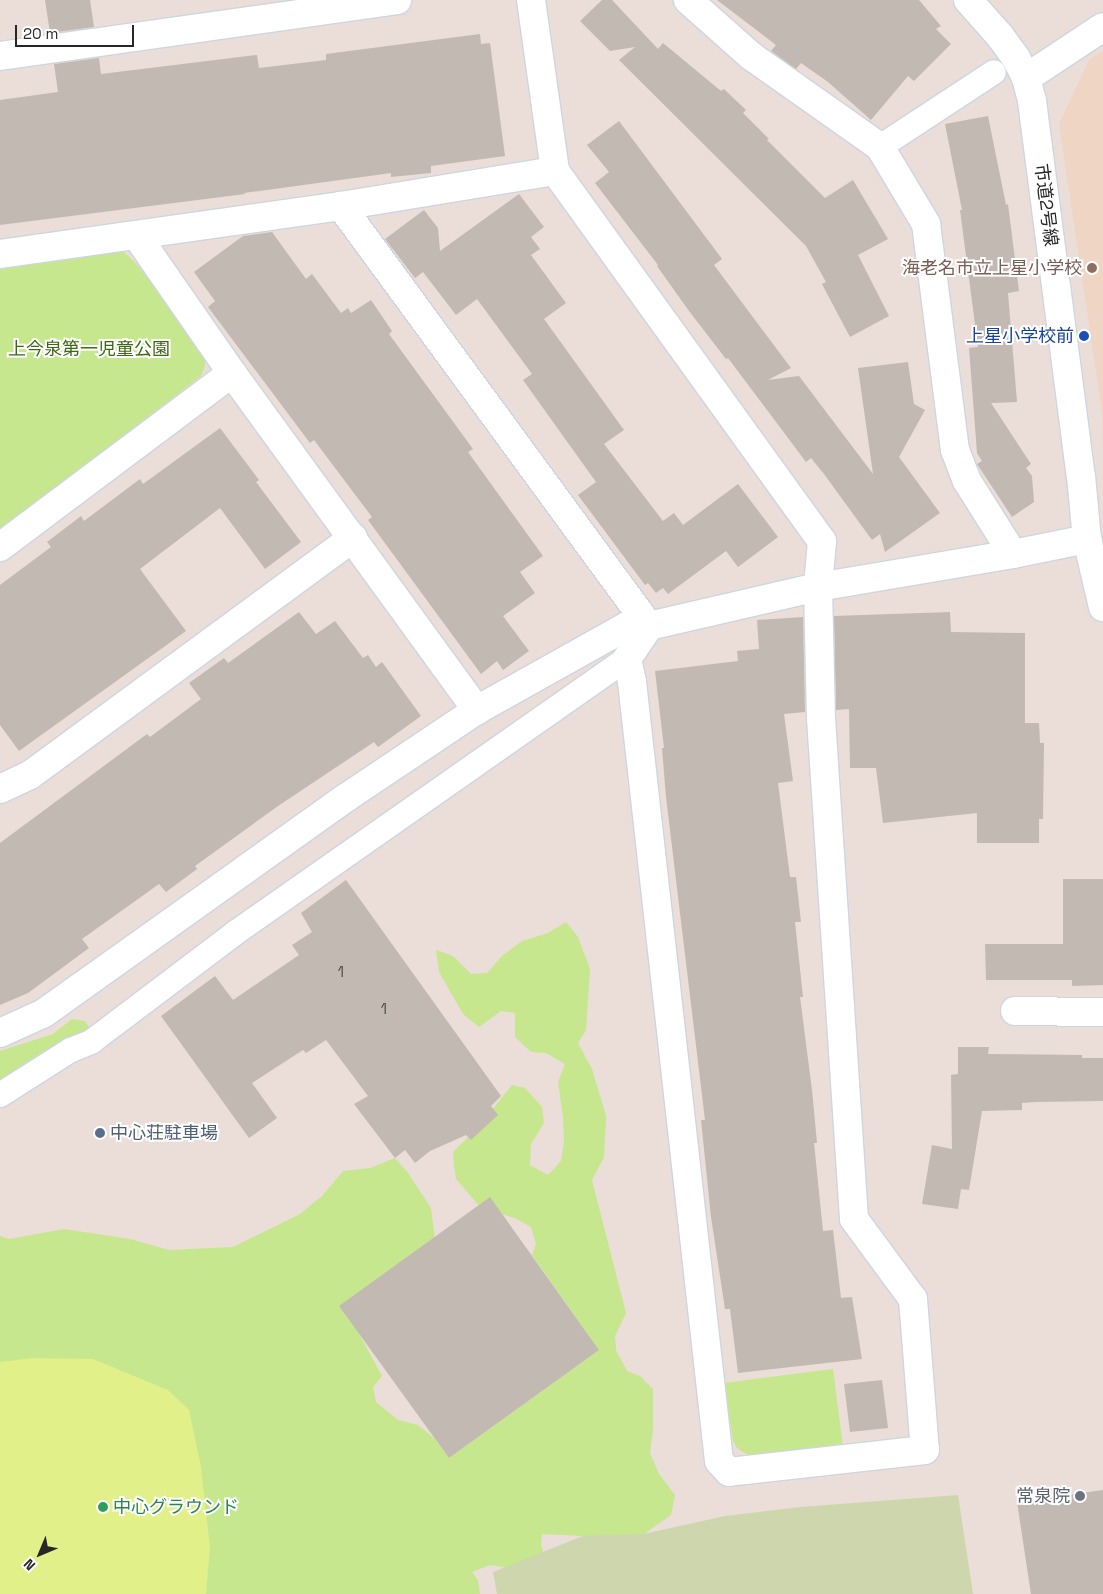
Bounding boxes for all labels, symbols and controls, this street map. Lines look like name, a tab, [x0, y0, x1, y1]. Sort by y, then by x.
scale bar	[18, 15, 136, 47]
text: 20 m	[23, 24, 58, 43]
street label: 市道2号線	[1030, 163, 1062, 247]
place label: 海老名市立上星小学校	[902, 257, 1082, 279]
marker: 海老名市立上星小学校	[1086, 262, 1098, 274]
place label: 上星小学校前	[966, 325, 1074, 347]
marker: 上星小学校前	[1078, 330, 1090, 342]
park label: 上今泉第一児童公園	[8, 338, 170, 360]
house number: 1	[338, 963, 344, 981]
house number: 1	[381, 1000, 387, 1018]
place label: 中心荘駐車場	[110, 1122, 218, 1144]
marker: 中心荘駐車場	[94, 1127, 106, 1139]
place label: 常泉院	[1016, 1485, 1070, 1507]
marker: 常泉院	[1074, 1490, 1086, 1502]
place label: 中心グラウンド	[113, 1496, 239, 1518]
marker: 中心グラウンド	[97, 1501, 109, 1513]
north arrow	[15, 1529, 65, 1579]
text: N	[20, 1555, 39, 1574]

